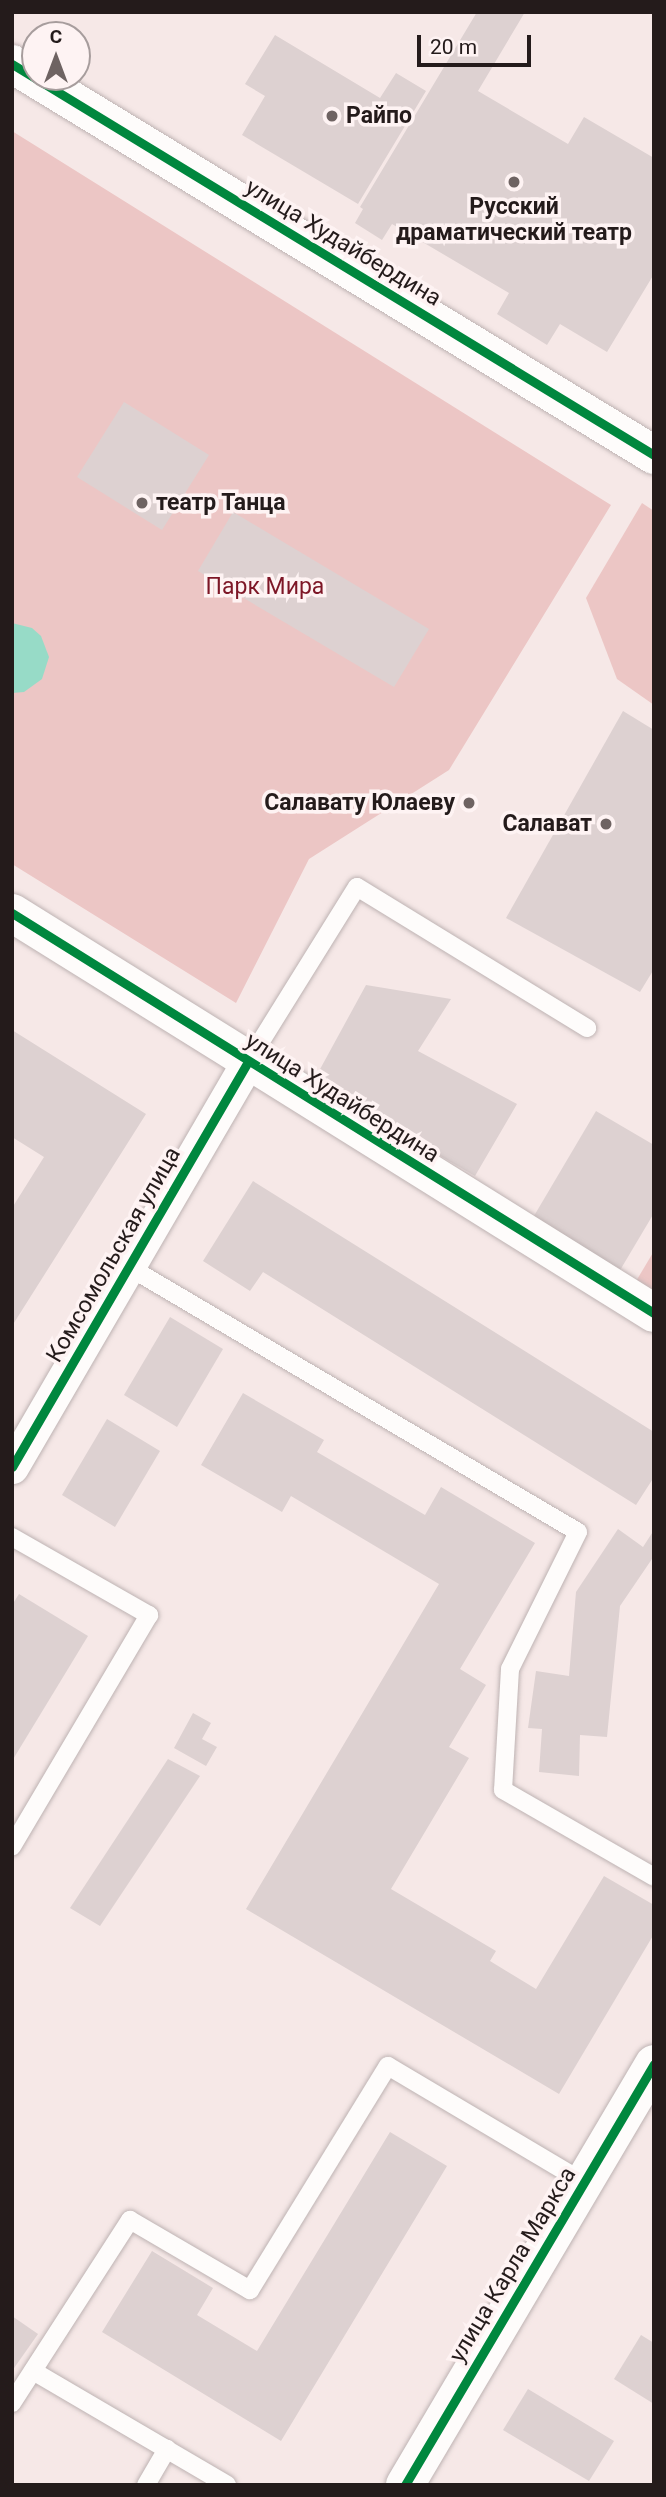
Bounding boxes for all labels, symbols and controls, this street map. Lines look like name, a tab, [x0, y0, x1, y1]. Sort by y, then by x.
north arrow	[21, 21, 91, 91]
scale bar	[421, 21, 535, 65]
text: С	[50, 25, 62, 48]
text: 20 m	[430, 35, 477, 59]
place label: Райпо	[346, 102, 412, 130]
marker: Райпо	[324, 108, 340, 124]
street label: улица Худайбердина	[240, 174, 446, 312]
marker: Русский драматический театр	[506, 174, 522, 190]
place label: Русский драматический театр	[396, 193, 632, 247]
place label: театр Танца	[156, 489, 286, 517]
marker: театр Танца	[134, 495, 150, 511]
park label: Парк Мира	[206, 573, 324, 601]
place label: Салавату Юлаеву	[264, 789, 455, 817]
marker: Салавату Юлаеву	[461, 795, 477, 811]
place label: Салават	[502, 810, 592, 838]
marker: Салават	[598, 816, 614, 832]
street label: улица Худайбердина	[240, 1027, 444, 1169]
street label: Комсомольская улица	[41, 1142, 187, 1368]
street label: улица Карла Маркса	[444, 2162, 582, 2368]

